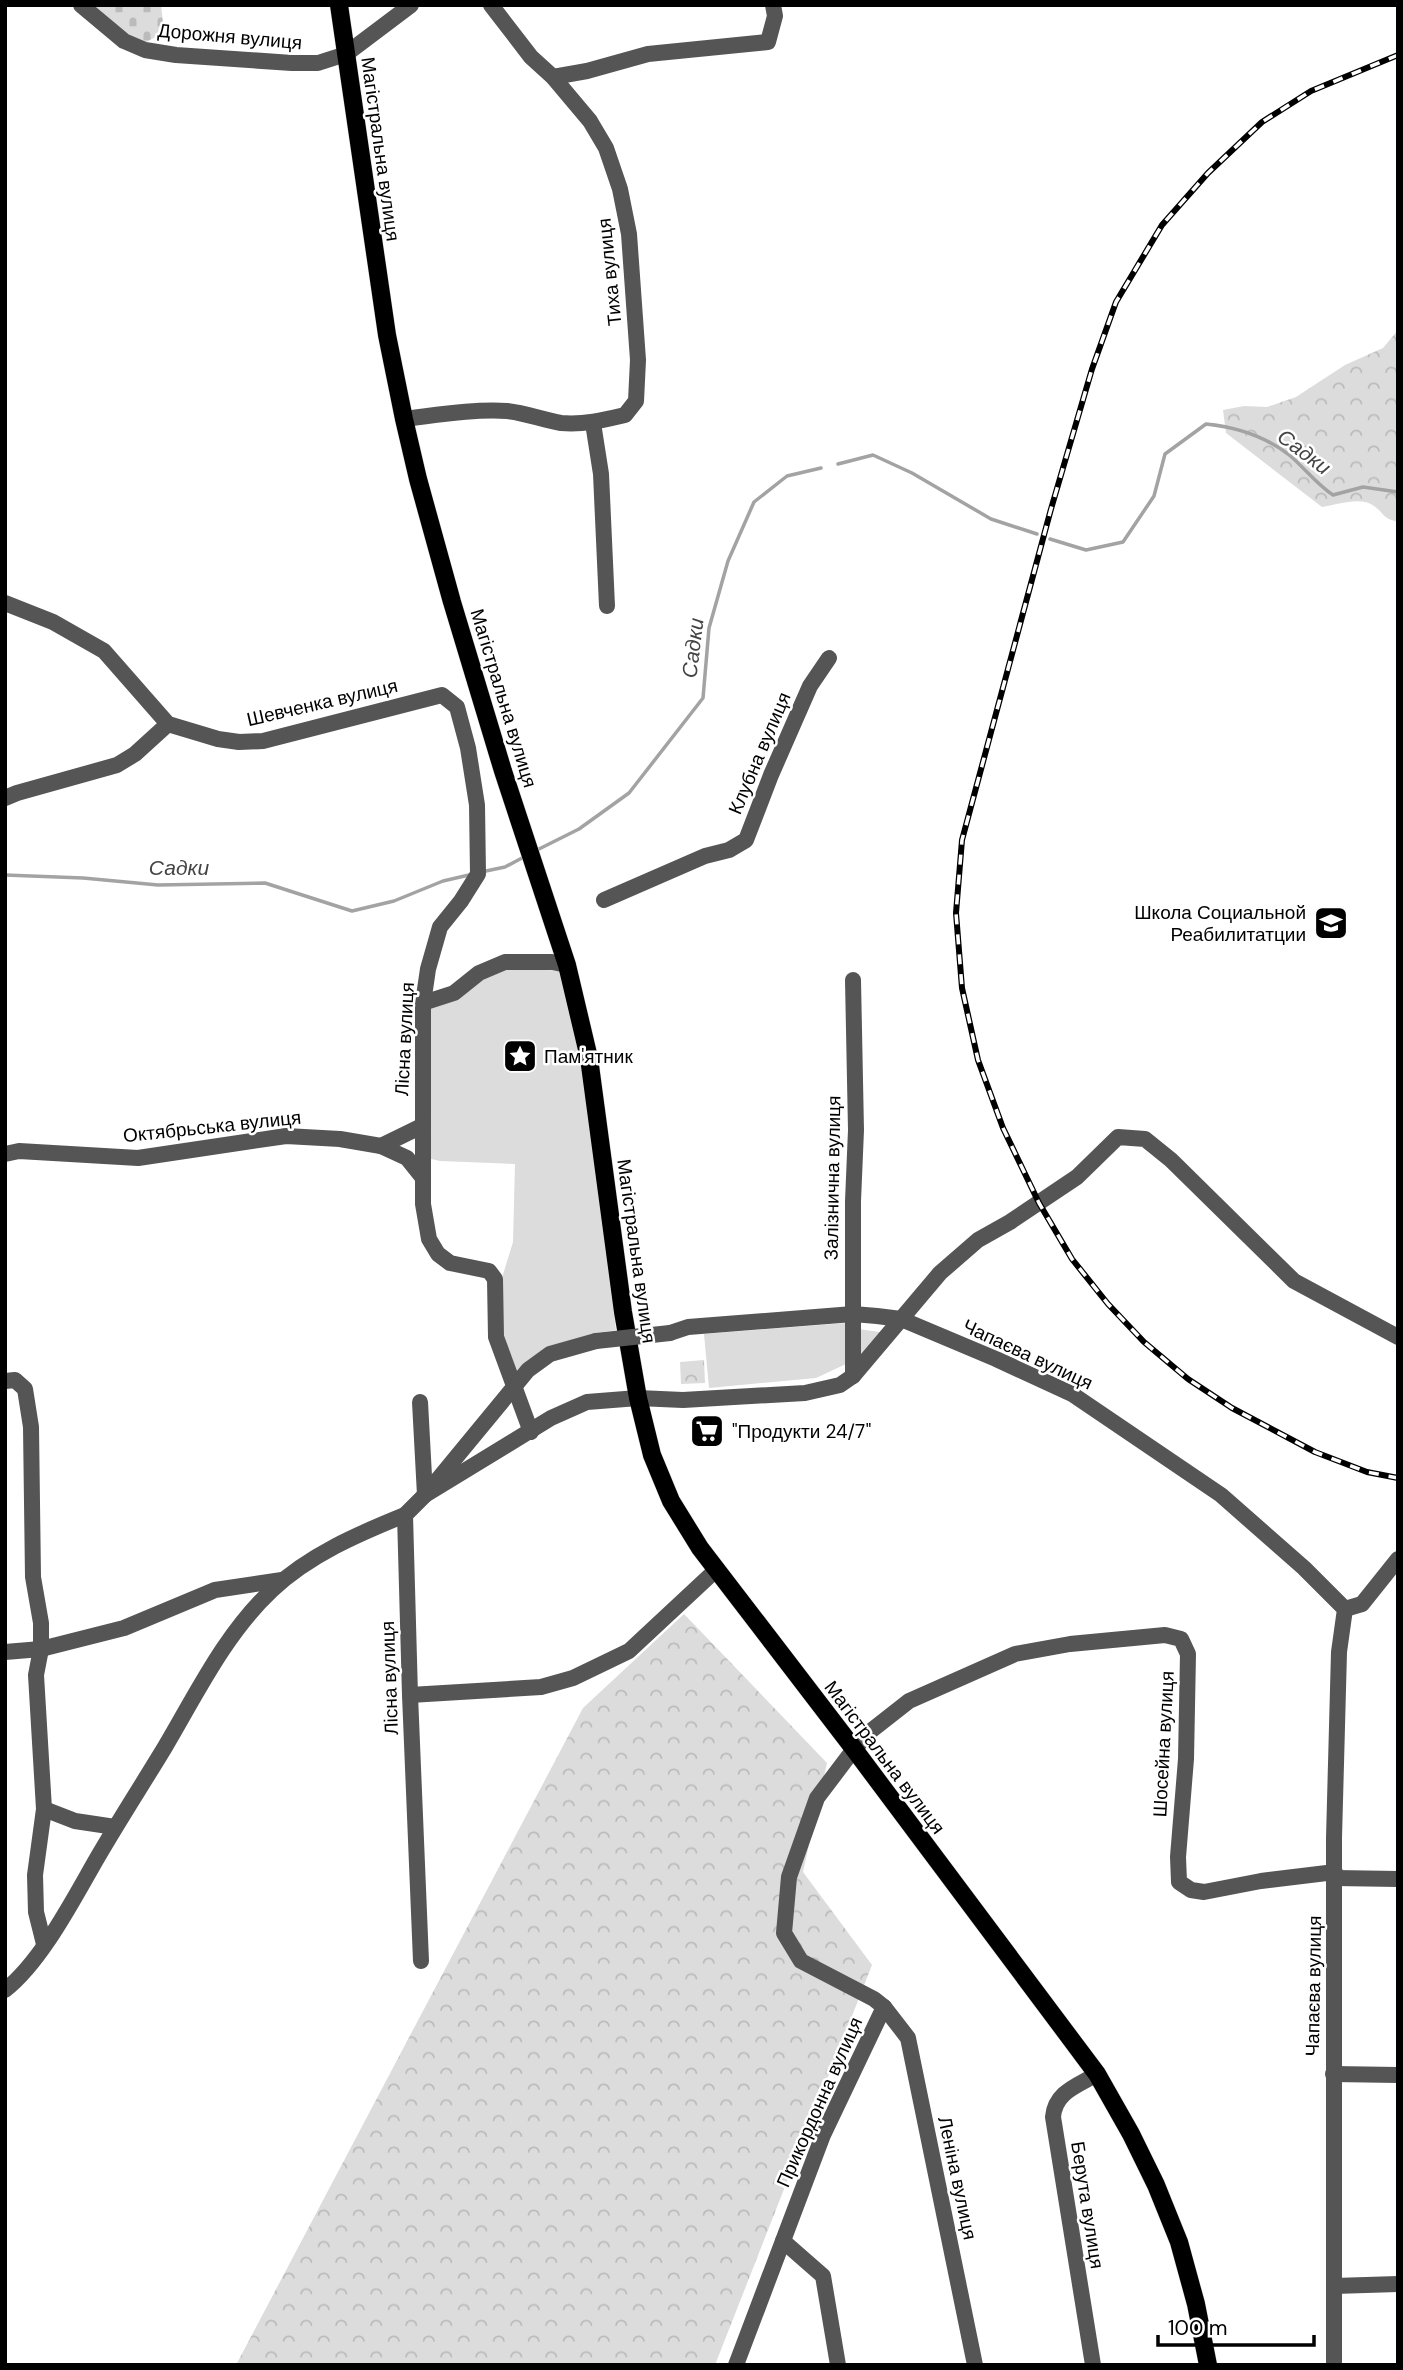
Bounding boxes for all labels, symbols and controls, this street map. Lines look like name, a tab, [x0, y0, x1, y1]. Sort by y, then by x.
street label: Дорожня вулиця	[157, 18, 303, 55]
street label: Магістральна вулиця	[355, 55, 406, 243]
street label: Тиха вулиця	[591, 217, 628, 327]
water label: Садки	[1271, 423, 1337, 482]
street label: Магістральна вулиця	[464, 606, 543, 791]
water label: Садки	[675, 616, 711, 680]
street label: Шевченка вулиця	[244, 673, 400, 732]
street label: Клубна вулиця	[722, 688, 796, 818]
water label: Садки	[149, 854, 209, 882]
place label: Школа Социальной Реабилитатции	[1134, 900, 1306, 947]
school or university icon: Школа Социальной Реабилитатции	[1312, 904, 1350, 942]
street label: Лісна вулиця	[389, 981, 420, 1097]
place icon: Пам'ятник	[501, 1037, 539, 1075]
place label: Пам'ятник	[544, 1044, 633, 1069]
street label: Залізнична вулиця	[819, 1095, 846, 1261]
street label: Октябрьська вулиця	[122, 1105, 302, 1148]
street label: Магістральна вулиця	[611, 1157, 662, 1345]
street label: Чапаєва вулиця	[959, 1313, 1097, 1396]
supermarket icon: "Продукти 24/7"	[688, 1412, 726, 1450]
place label: "Продукти 24/7"	[732, 1419, 871, 1444]
street label: Лісна вулиця	[375, 1621, 404, 1735]
street label: Шосейна вулиця	[1147, 1670, 1180, 1818]
street label: Магістральна вулиця	[819, 1676, 951, 1839]
street label: Чапаєва вулиця	[1300, 1915, 1327, 2057]
street label: Прикордонна вулиця	[771, 2013, 868, 2191]
street label: Леніна вулиця	[932, 2114, 983, 2242]
street label: Берута вулиця	[1065, 2140, 1110, 2271]
scale bar	[1158, 2304, 1314, 2348]
text: 100 m	[1168, 2314, 1228, 2342]

